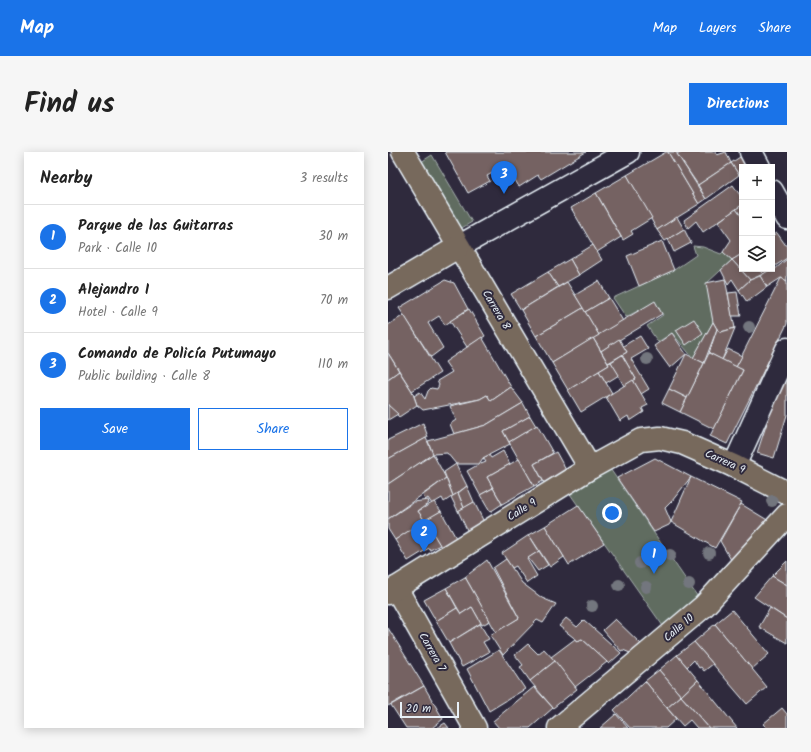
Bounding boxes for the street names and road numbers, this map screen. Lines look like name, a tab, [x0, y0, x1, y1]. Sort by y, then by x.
street label: Carrera 8	[477, 287, 515, 334]
street label: Carrera 9	[702, 445, 749, 479]
street label: Calle 9	[504, 494, 541, 526]
street label: Calle 10	[660, 609, 699, 646]
street label: Carrera 7	[414, 629, 451, 676]

